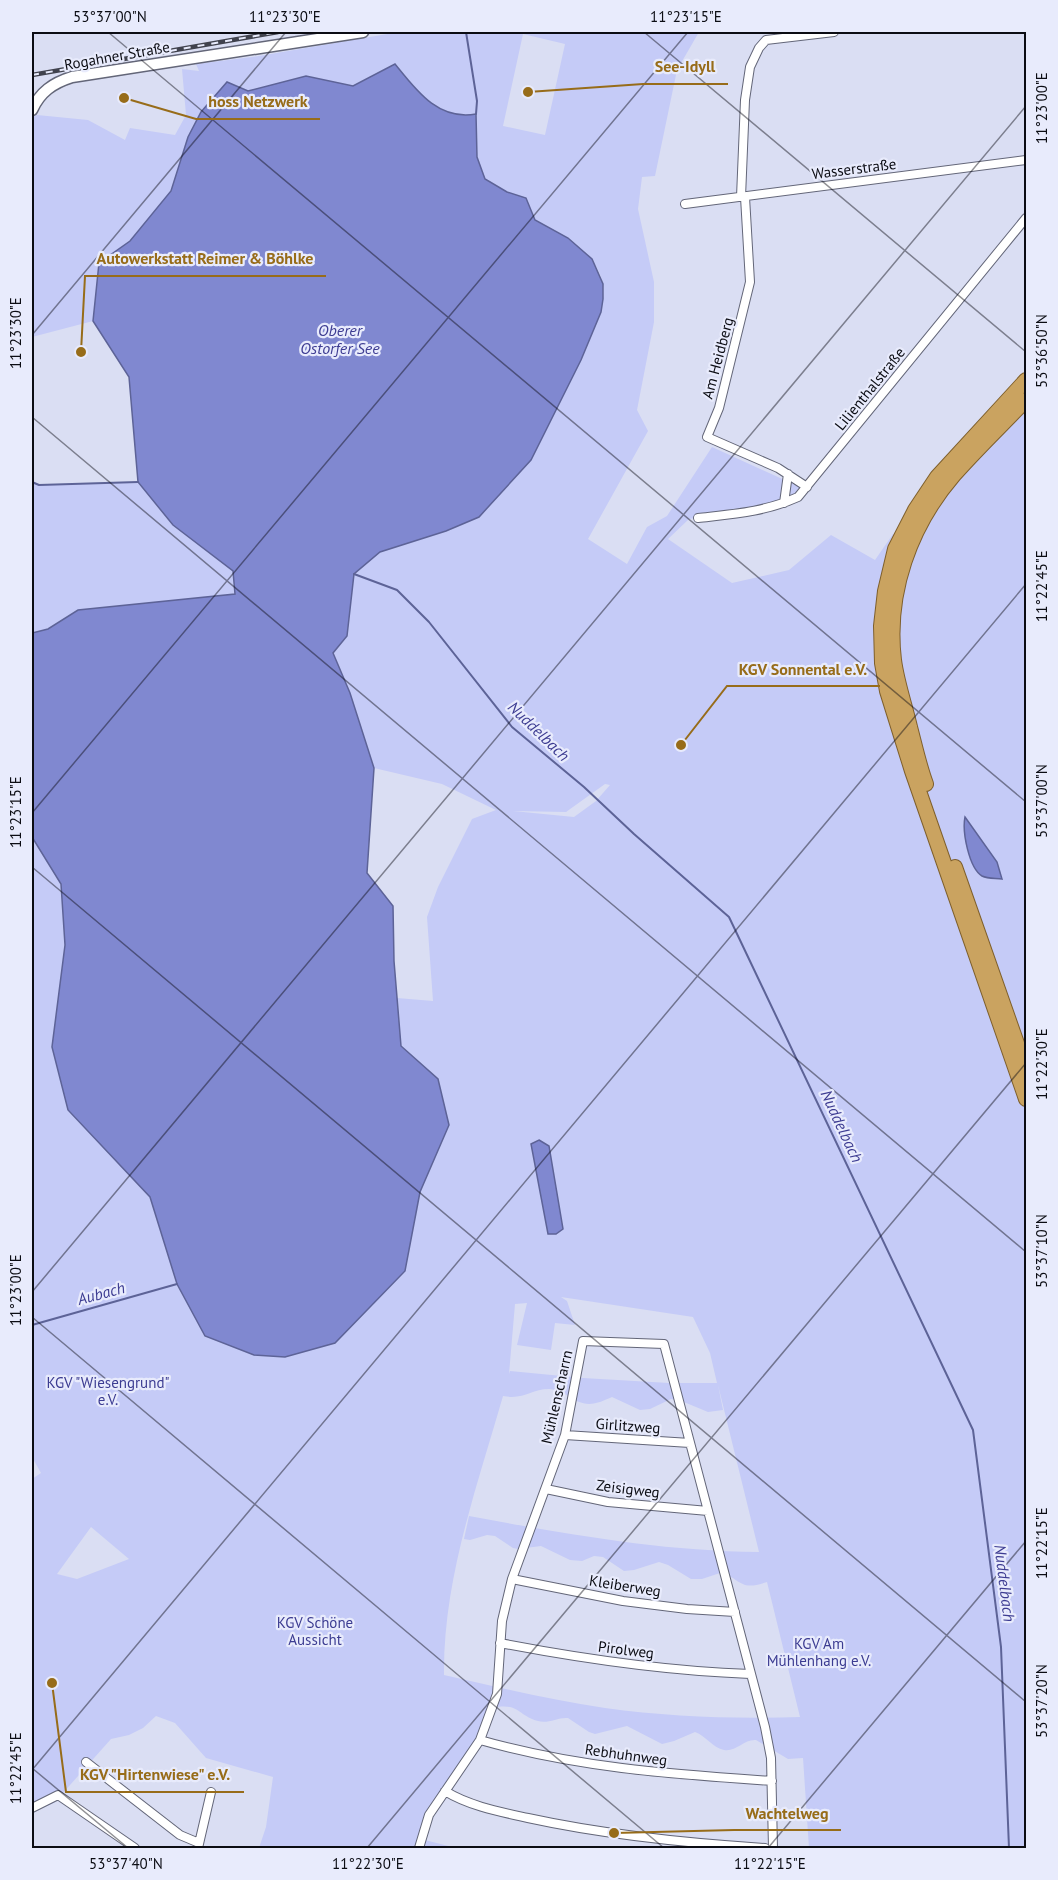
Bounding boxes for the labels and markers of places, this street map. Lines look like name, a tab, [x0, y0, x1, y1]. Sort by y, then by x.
callout: See-Idyll	[643, 50, 728, 84]
callout: hoss Netzwerk	[196, 85, 320, 119]
callout: Autowerkstatt Reimer & Böhlke	[85, 242, 326, 276]
callout: KGV Sonnental e.V.	[727, 652, 880, 686]
callout: KGV "Hirtenwiese" e.V.	[66, 1758, 244, 1792]
callout: Wachtelweg	[734, 1796, 841, 1830]

